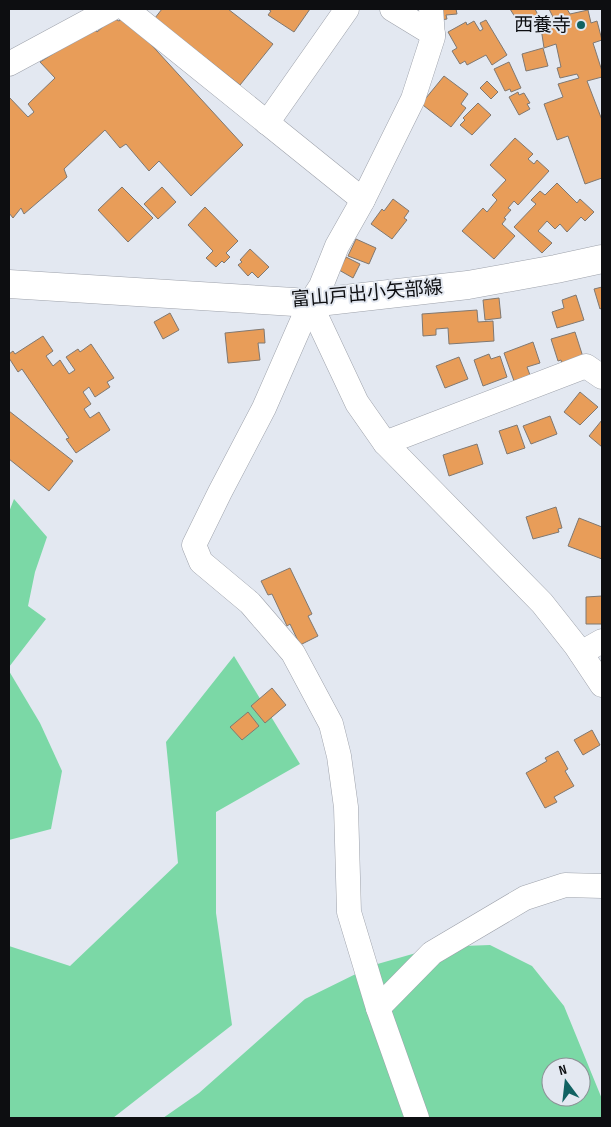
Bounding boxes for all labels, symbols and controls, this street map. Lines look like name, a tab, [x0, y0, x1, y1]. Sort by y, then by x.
place label: 西養寺	[514, 14, 571, 37]
marker: 西養寺	[575, 19, 587, 31]
street label: 富山戸出小矢部線	[290, 276, 444, 312]
north arrow	[541, 1057, 591, 1107]
text: N	[557, 1061, 569, 1079]

